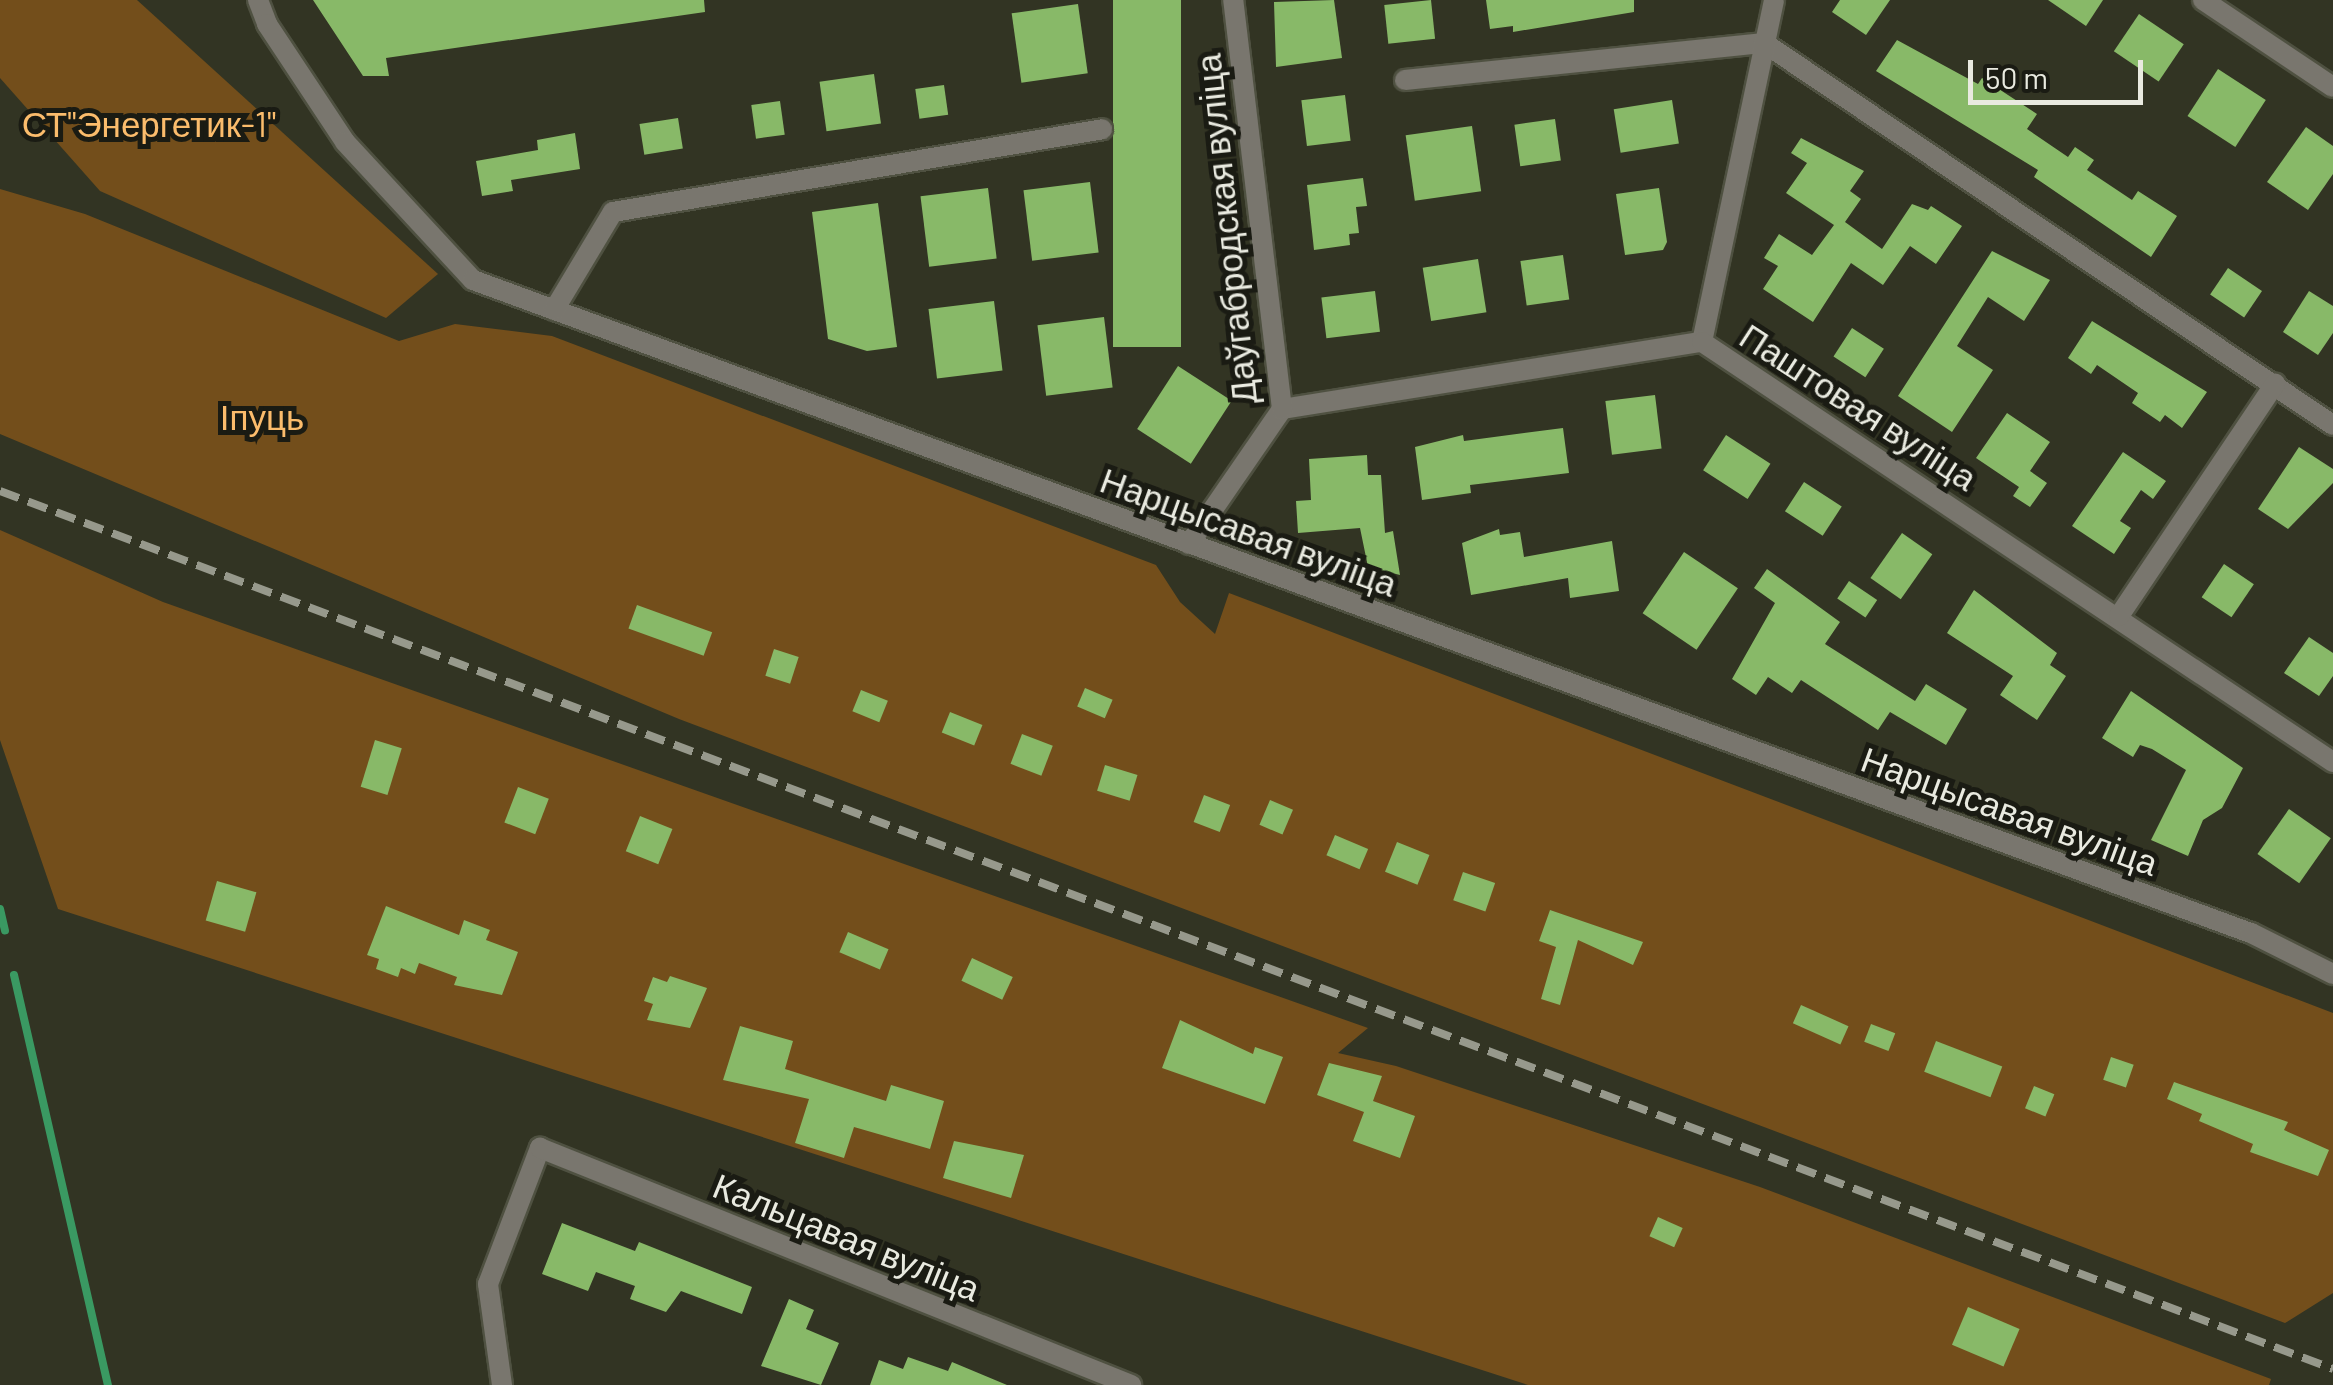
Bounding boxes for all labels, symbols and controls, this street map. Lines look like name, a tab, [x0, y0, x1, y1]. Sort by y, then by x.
scale bar	[1973, 40, 2148, 102]
street label: Даўгабродская вуліца	[1186, 52, 1264, 406]
text: 50 m	[1985, 59, 2048, 95]
park label: СТ"Энергетик-1"	[22, 102, 276, 144]
street label: Паштовая вуліца	[1733, 314, 1985, 498]
park label: Іпуць	[220, 395, 304, 437]
street label: Нарцысавая вуліца	[1095, 458, 1403, 604]
street label: Нарцысавая вуліца	[1856, 737, 2164, 883]
street label: Кальцавая вуліца	[708, 1163, 986, 1309]

